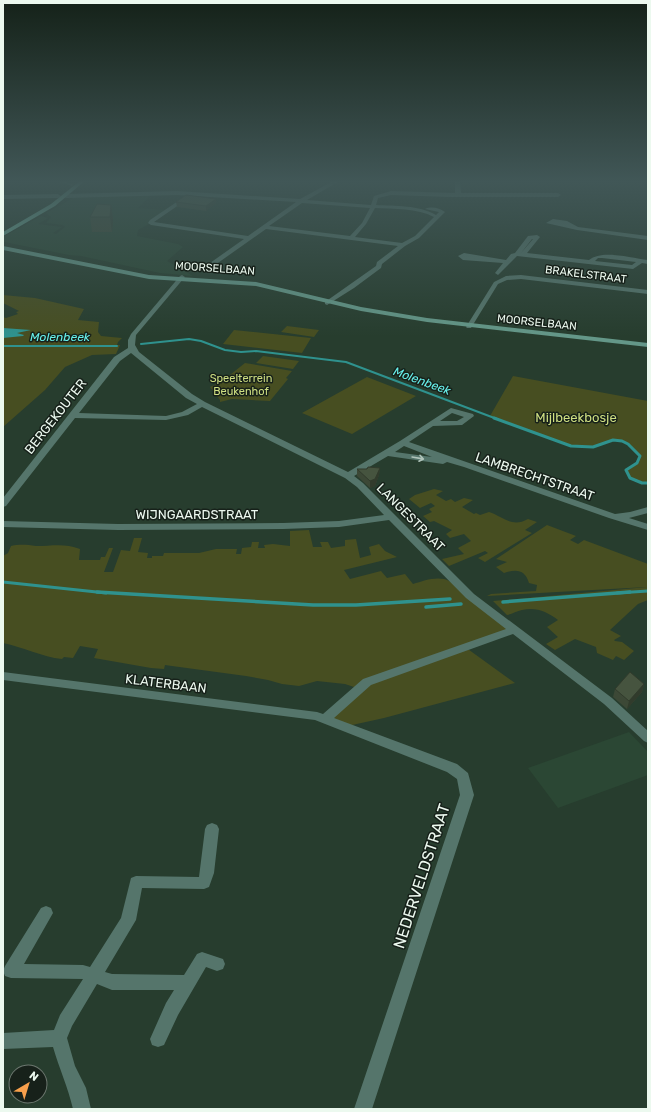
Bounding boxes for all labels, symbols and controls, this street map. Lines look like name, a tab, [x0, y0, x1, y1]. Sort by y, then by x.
street label: MOORSELBAAN	[175, 259, 255, 278]
street label: BRAKELSTRAAT	[544, 263, 628, 286]
street label: MOORSELBAAN	[496, 312, 578, 333]
water label: Molenbeek	[30, 330, 91, 344]
water label: Molenbeek	[391, 364, 453, 398]
park label: Speelterrein Beukenhof	[210, 372, 272, 398]
street label: BERGEKOUTER	[21, 376, 89, 457]
park label: Mijlbeekbosje	[535, 410, 617, 425]
street label: LAMBRECHTSTRAAT	[473, 449, 597, 504]
one-way arrow	[411, 454, 424, 462]
street label: LANGESTRAAT	[374, 480, 448, 555]
street label: WIJNGAARDSTRAAT	[136, 507, 259, 522]
street label: KLATERBAAN	[124, 671, 207, 696]
street label: NEDERVELDSTRAAT	[389, 801, 454, 951]
north arrow	[8, 1064, 48, 1104]
text: N	[27, 1069, 41, 1084]

